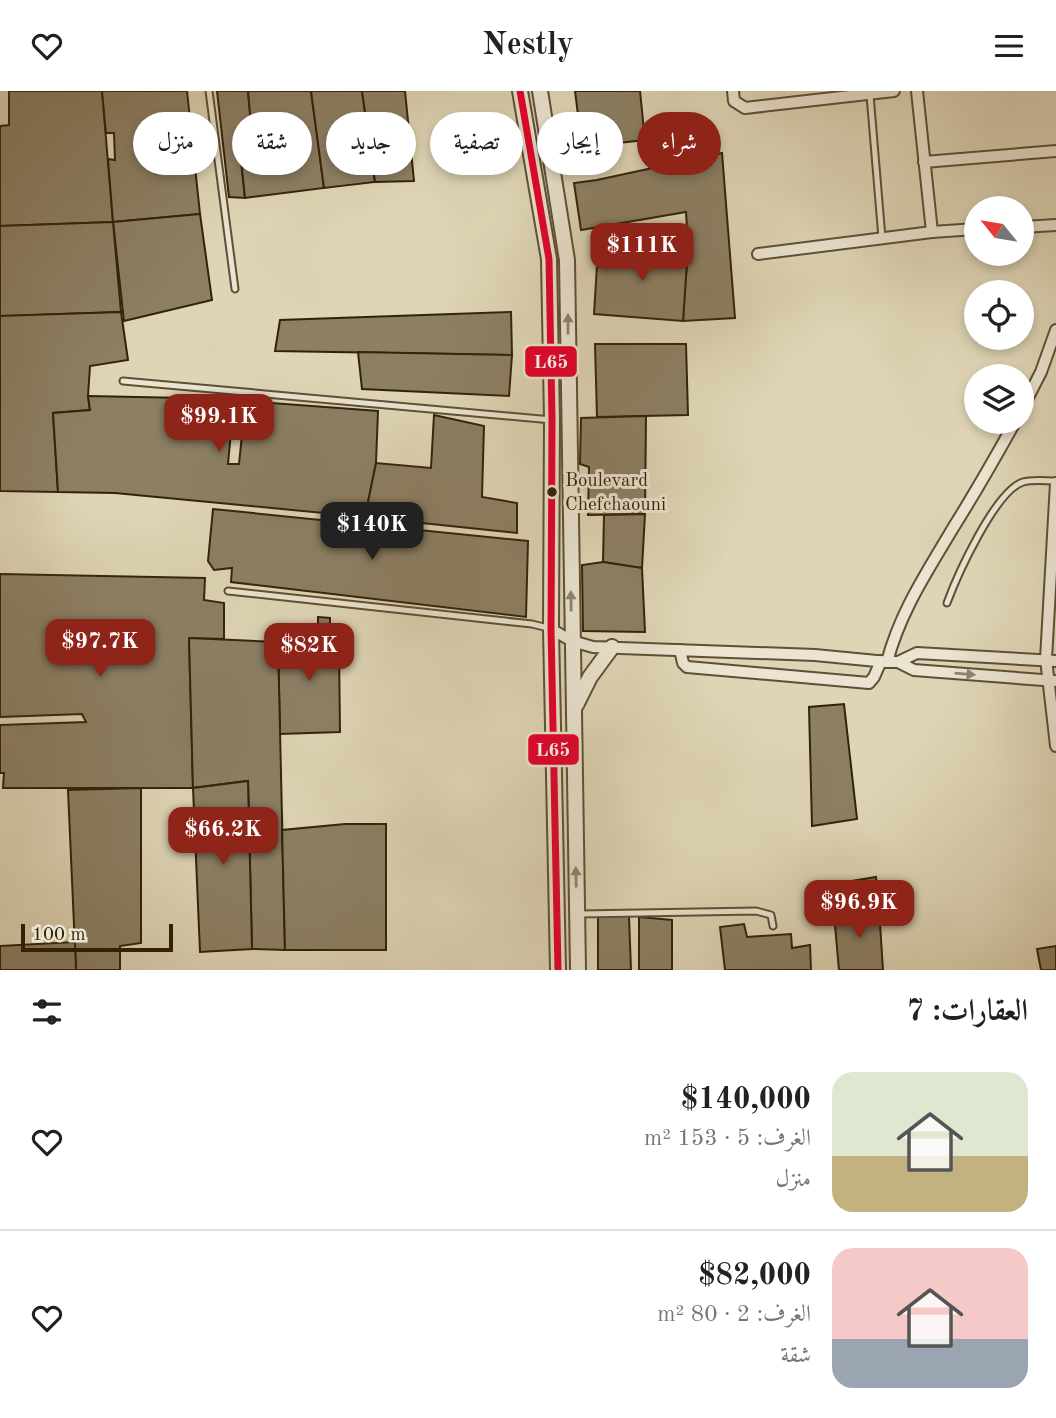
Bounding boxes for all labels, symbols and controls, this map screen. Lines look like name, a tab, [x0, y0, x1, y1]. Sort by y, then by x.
icon: heart	[28, 27, 66, 65]
icon: menu	[990, 27, 1028, 65]
text: Nestly	[482, 30, 574, 62]
chip: منزل	[133, 112, 218, 175]
chip: شقة	[232, 112, 312, 175]
chip: جديد	[326, 112, 416, 175]
chip: تصفية	[430, 112, 523, 175]
chip: إيجار	[537, 112, 623, 175]
chip: شراء	[637, 112, 721, 175]
north arrow	[964, 196, 1034, 266]
map controls	[964, 196, 1034, 434]
pin: $111K	[593, 223, 691, 283]
text: $111K	[606, 234, 678, 257]
button: locate	[964, 280, 1034, 350]
one-way arrow	[562, 313, 574, 335]
line badge: L65	[524, 345, 578, 378]
text: L65	[534, 354, 568, 373]
button: layers	[964, 364, 1034, 434]
pin: $99.1K	[162, 395, 276, 454]
text: $99.1K	[180, 405, 258, 428]
place label: Boulevard Chefchaouni	[565, 472, 666, 515]
marker: Boulevard Chefchaouni	[545, 485, 559, 499]
pin: $140K	[323, 503, 421, 562]
text: $140K	[336, 513, 408, 536]
one-way arrow	[565, 590, 577, 612]
pin: $97.7K	[43, 619, 157, 679]
pin: $82K	[268, 623, 350, 683]
text: $97.7K	[61, 630, 139, 653]
text: $82K	[280, 634, 338, 657]
one-way arrow	[954, 669, 976, 680]
line badge: L65	[527, 733, 580, 766]
text: L65	[536, 742, 570, 761]
pin: $66.2K	[166, 807, 280, 867]
text: $66.2K	[184, 818, 262, 841]
one-way arrow	[570, 866, 582, 888]
pin: $96.9K	[802, 881, 916, 940]
text: $96.9K	[820, 891, 898, 914]
scale bar	[21, 921, 173, 953]
text: 100 m	[32, 926, 85, 945]
icon: filters	[28, 993, 66, 1031]
text: العقارات: 7	[907, 997, 1028, 1027]
text: $140,000	[681, 1085, 811, 1115]
icon: home	[888, 1100, 972, 1184]
icon: heart	[28, 1123, 66, 1161]
text: الغرف: 5 · 153 m²	[644, 1127, 811, 1150]
text: منزل	[776, 1168, 811, 1191]
text: $82,000	[698, 1261, 811, 1291]
icon: home	[888, 1276, 972, 1360]
icon: heart	[28, 1299, 66, 1337]
text: الغرف: 2 · 80 m²	[657, 1303, 811, 1326]
text: شقة	[781, 1344, 811, 1367]

